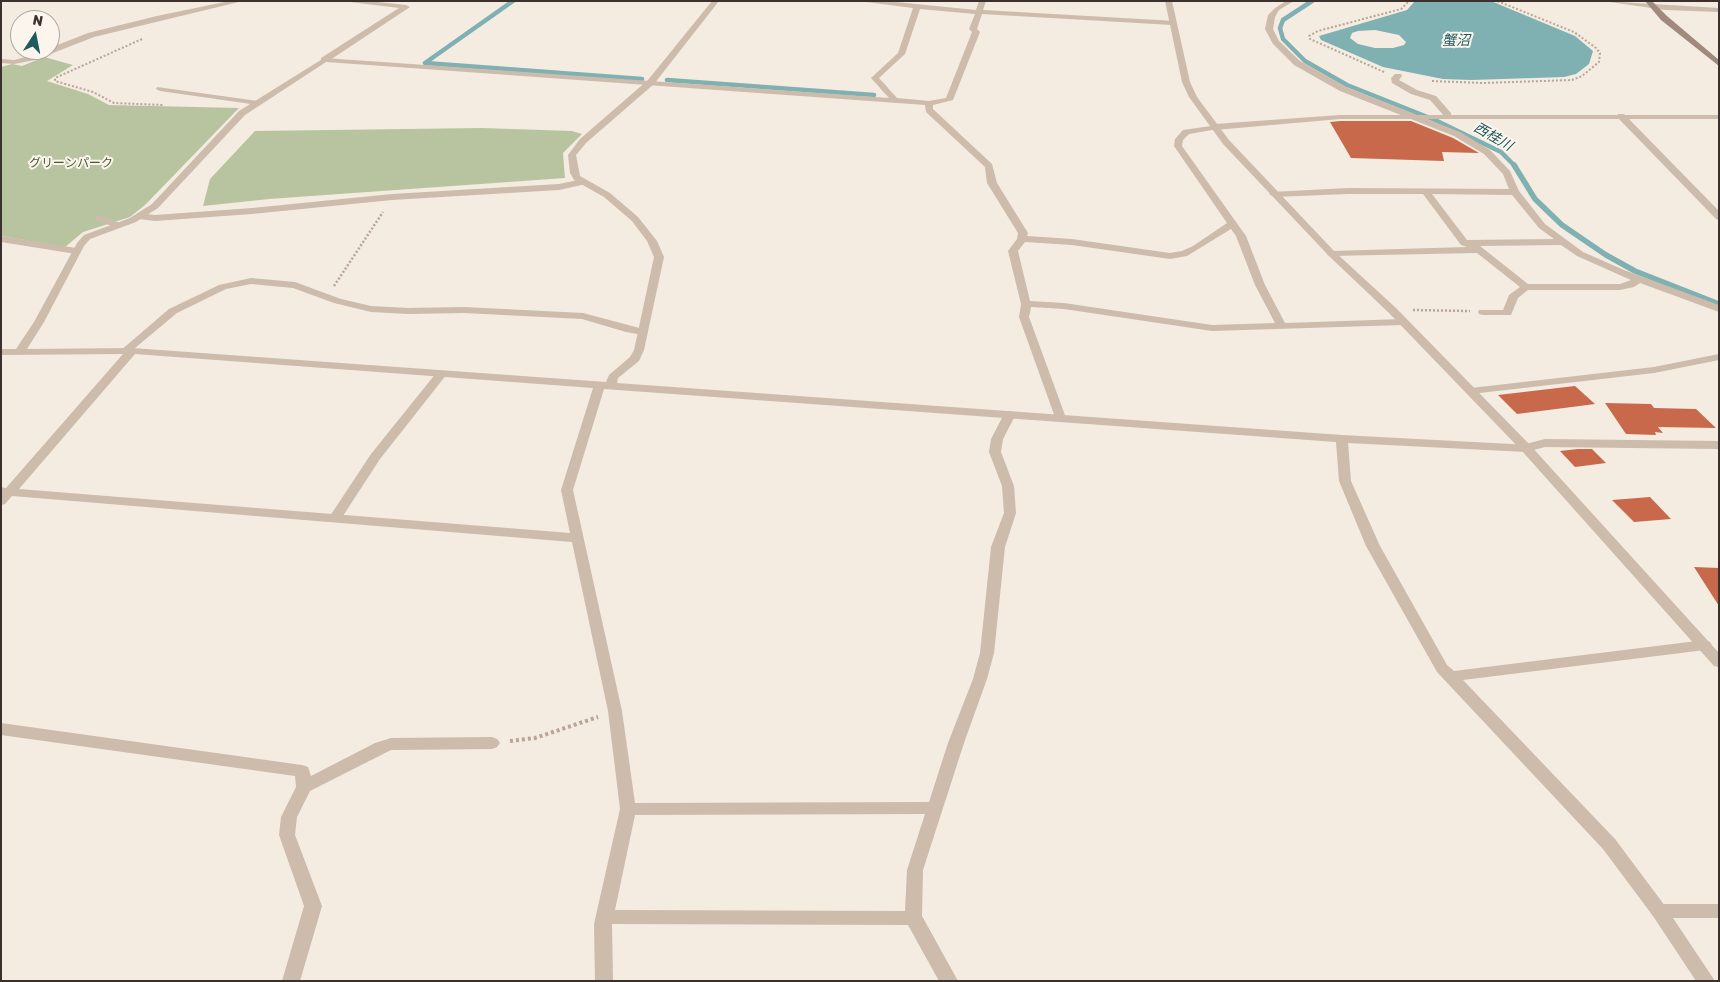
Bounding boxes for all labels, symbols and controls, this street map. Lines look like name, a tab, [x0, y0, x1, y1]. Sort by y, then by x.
north arrow	[10, 10, 60, 60]
text: N	[31, 11, 44, 30]
water label: 蟹沼	[1442, 33, 1470, 49]
water label: 西桂川	[1471, 119, 1515, 155]
park label: グリーンパーク	[29, 157, 113, 171]

